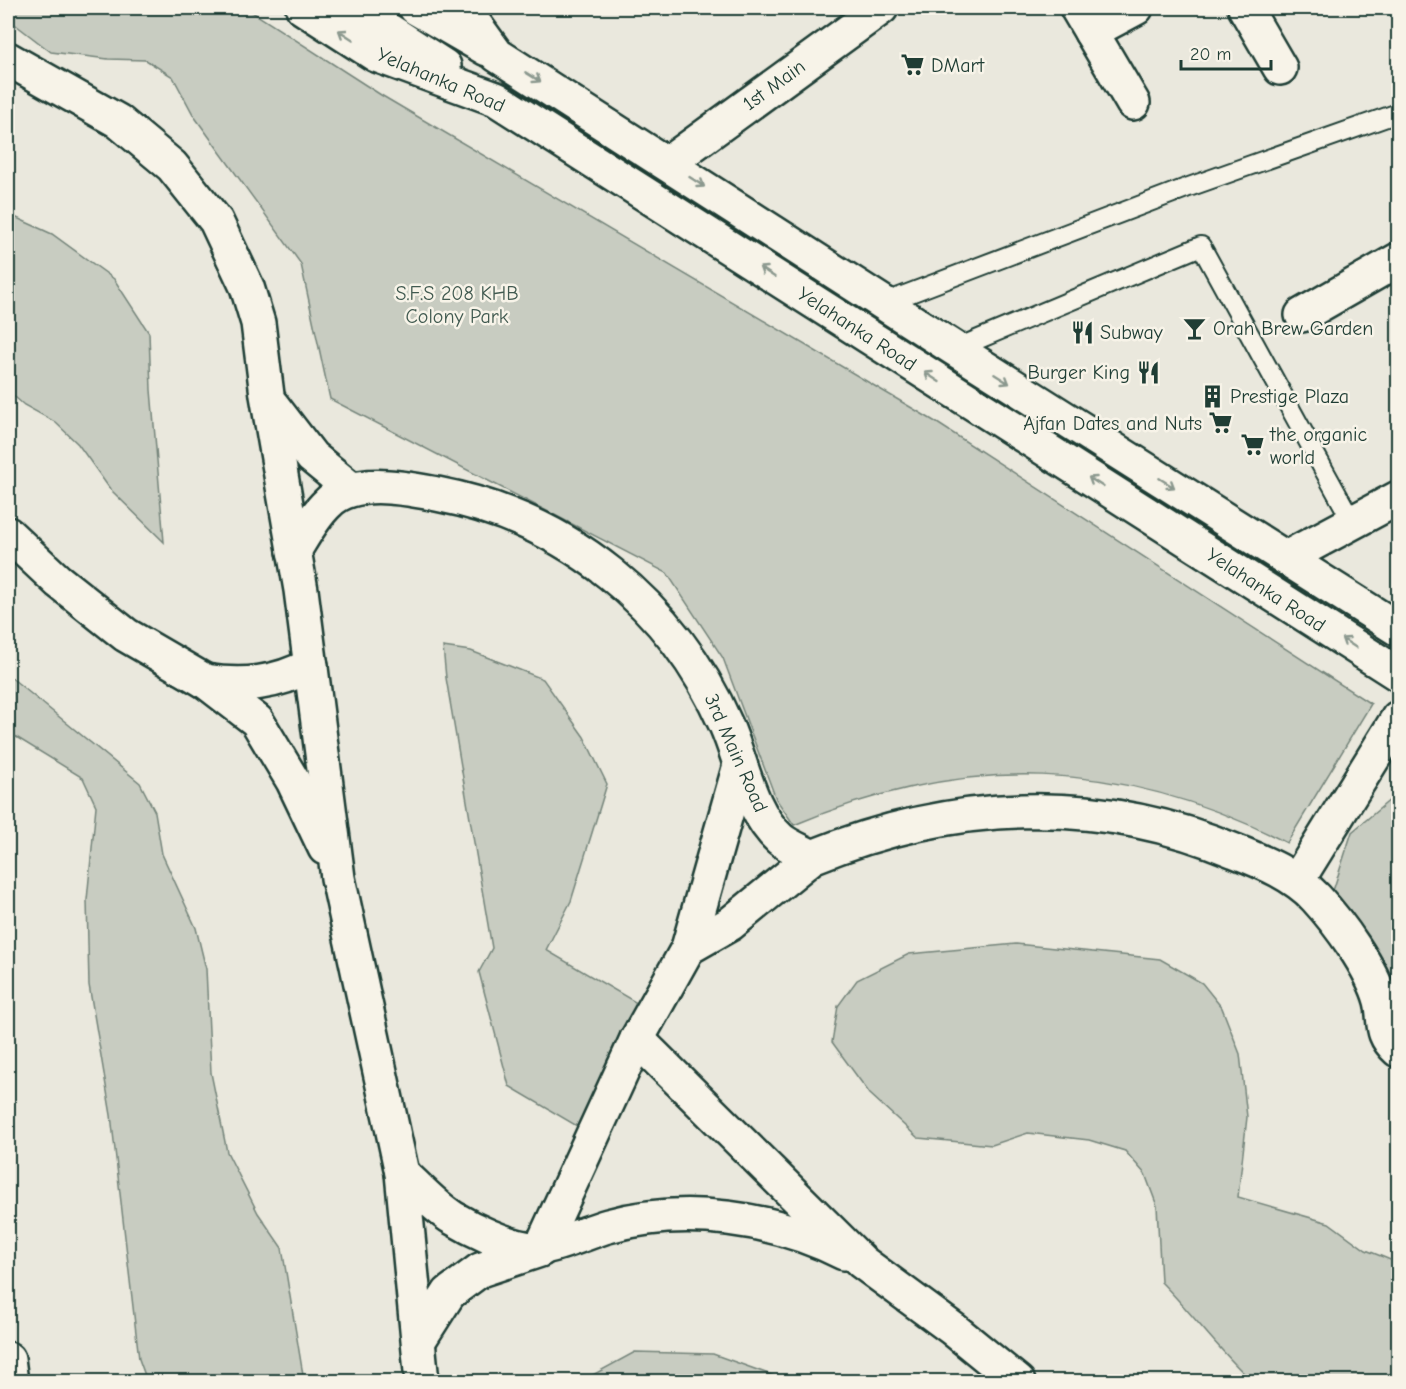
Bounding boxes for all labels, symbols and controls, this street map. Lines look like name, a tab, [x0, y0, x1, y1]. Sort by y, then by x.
one-way arrow	[338, 29, 355, 41]
scale bar	[1181, 33, 1271, 71]
street label: Yelahanka Road	[373, 43, 509, 117]
text: 20 m	[1190, 44, 1231, 65]
supermarket icon: DMart	[900, 52, 926, 78]
place label: DMart	[931, 54, 986, 77]
street label: 1st Main	[738, 55, 810, 115]
one-way arrow	[524, 72, 541, 84]
one-way arrow	[688, 177, 705, 189]
one-way arrow	[759, 266, 776, 278]
park label: S.F.S 208 KHB Colony Park	[395, 282, 519, 328]
street label: Yelahanka Road	[793, 282, 921, 376]
bar icon: Orah Brew Garden	[1182, 315, 1208, 341]
place label: Orah Brew Garden	[1213, 317, 1373, 340]
restaurant icon: Subway	[1069, 319, 1095, 345]
place label: Subway	[1100, 321, 1163, 344]
restaurant icon: Burger King	[1135, 359, 1161, 385]
place label: Burger King	[1027, 361, 1130, 384]
one-way arrow	[924, 371, 941, 383]
one-way arrow	[993, 373, 1010, 385]
building icon: Prestige Plaza	[1199, 383, 1225, 409]
place label: Prestige Plaza	[1230, 385, 1349, 408]
supermarket icon: Ajfan Dates and Nuts	[1207, 410, 1233, 436]
place label: Ajfan Dates and Nuts	[1023, 412, 1202, 435]
place label: the organic world	[1269, 423, 1368, 469]
supermarket icon: the organic world	[1239, 432, 1265, 458]
one-way arrow	[1088, 475, 1105, 487]
one-way arrow	[1158, 477, 1175, 489]
street label: Yelahanka Road	[1202, 543, 1330, 637]
one-way arrow	[1341, 637, 1358, 649]
street label: 3rd Main Road	[700, 690, 772, 816]

